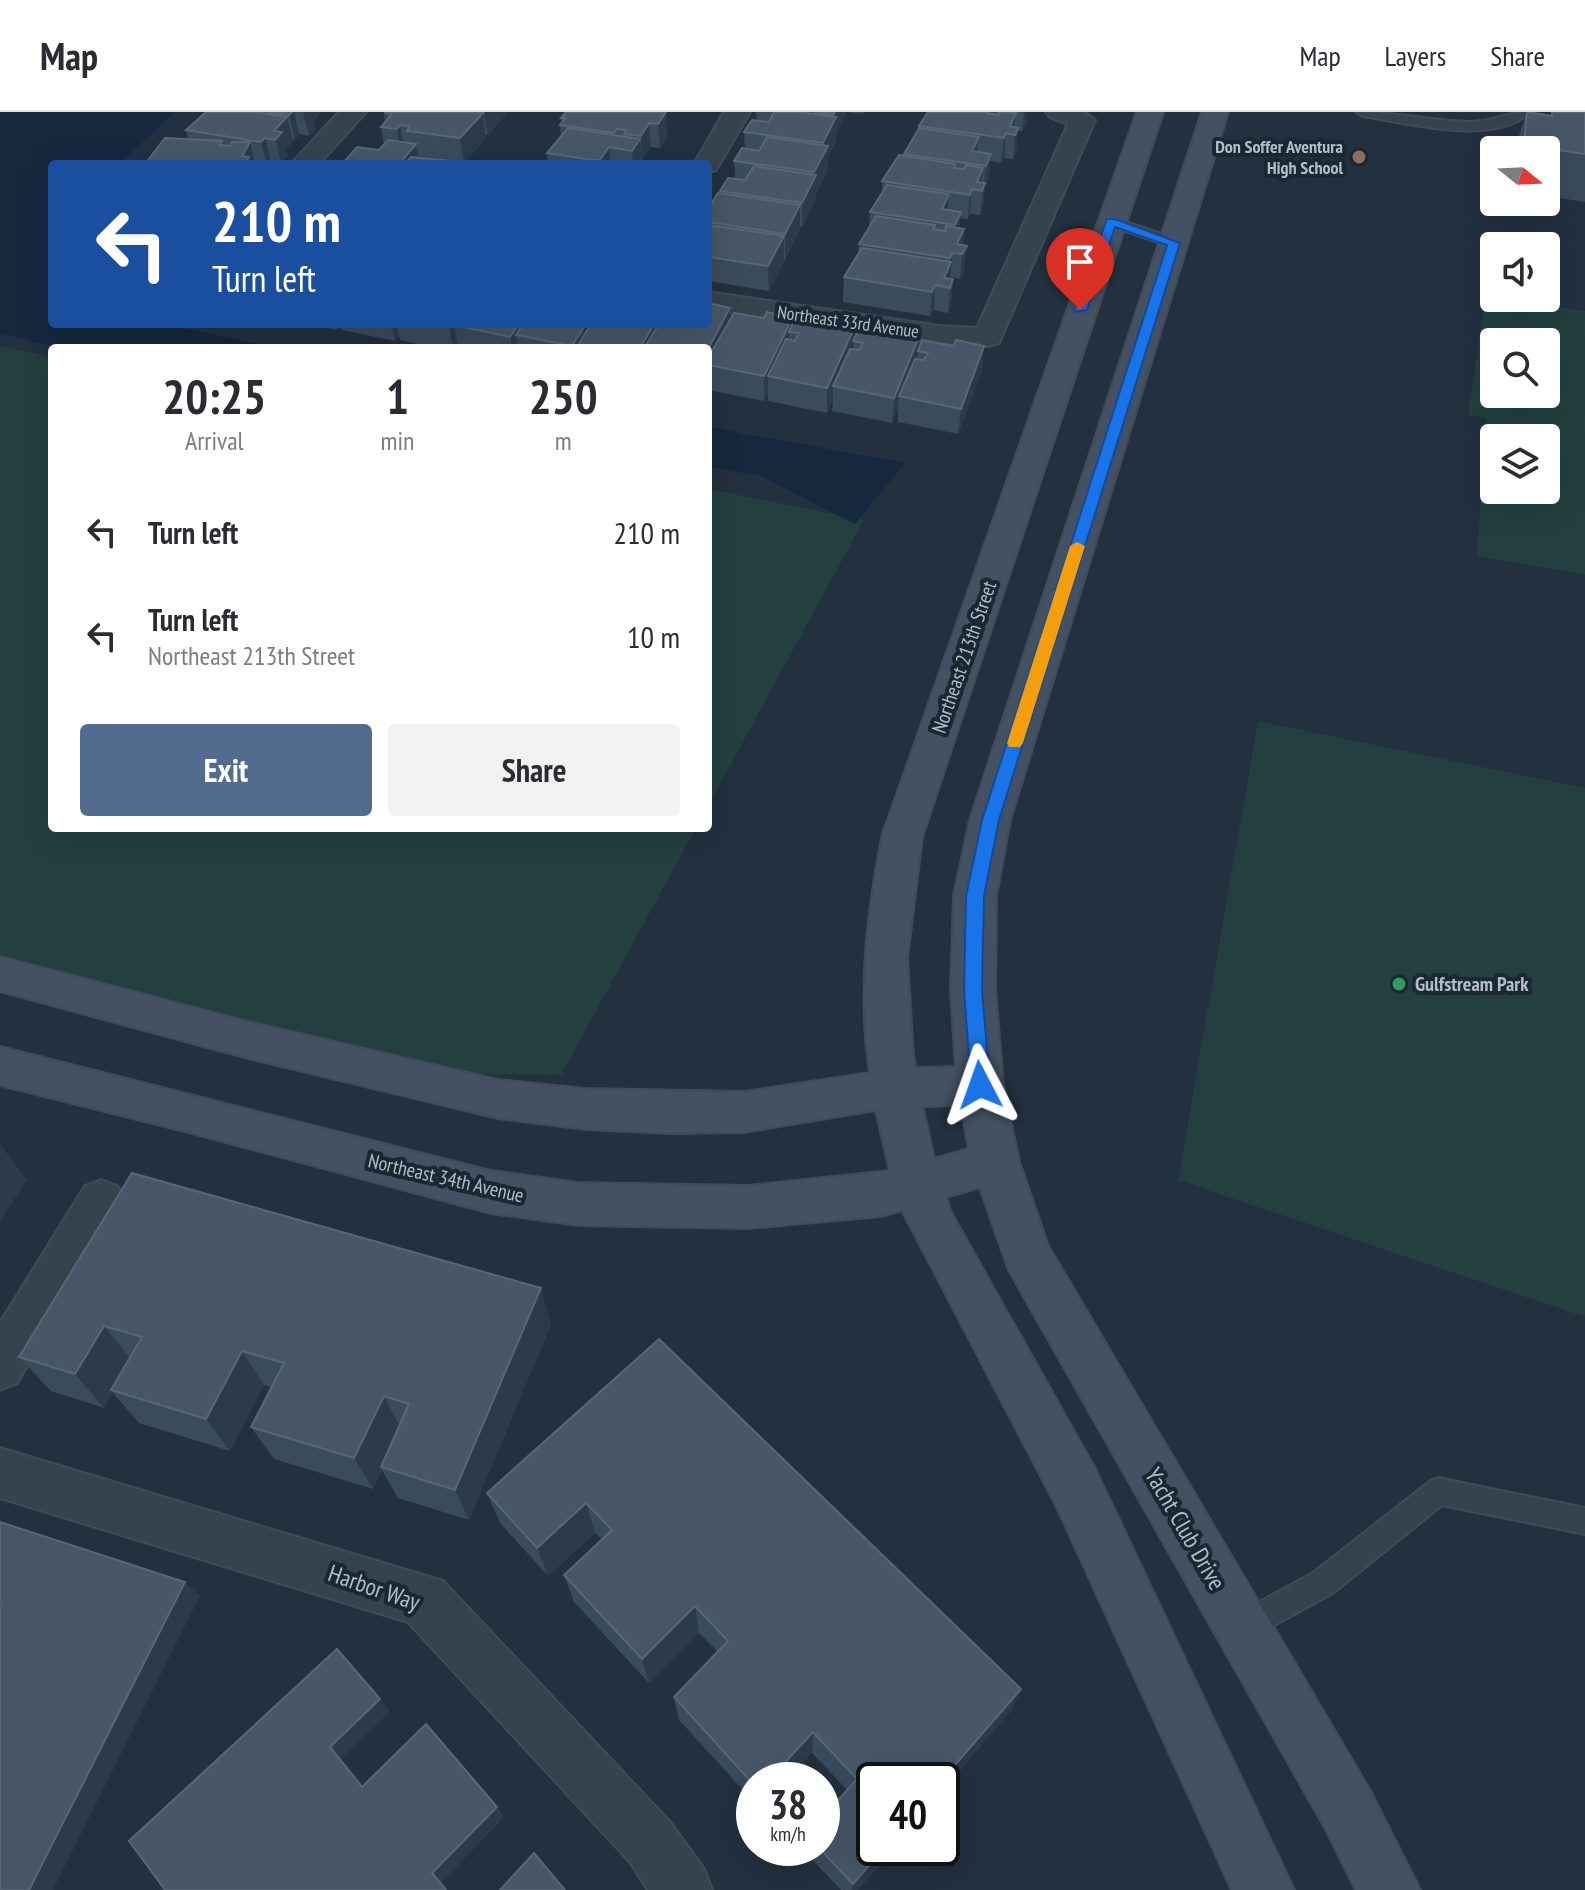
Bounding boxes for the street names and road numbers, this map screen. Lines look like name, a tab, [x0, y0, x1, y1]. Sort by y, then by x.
street label: Northeast 33rd Avenue	[776, 300, 920, 343]
street label: Northeast 213th Street	[926, 577, 1002, 737]
street label: Northeast 34th Avenue	[366, 1147, 526, 1209]
street label: Yacht Club Drive	[1138, 1462, 1233, 1595]
street label: Harbor Way	[324, 1557, 424, 1618]

